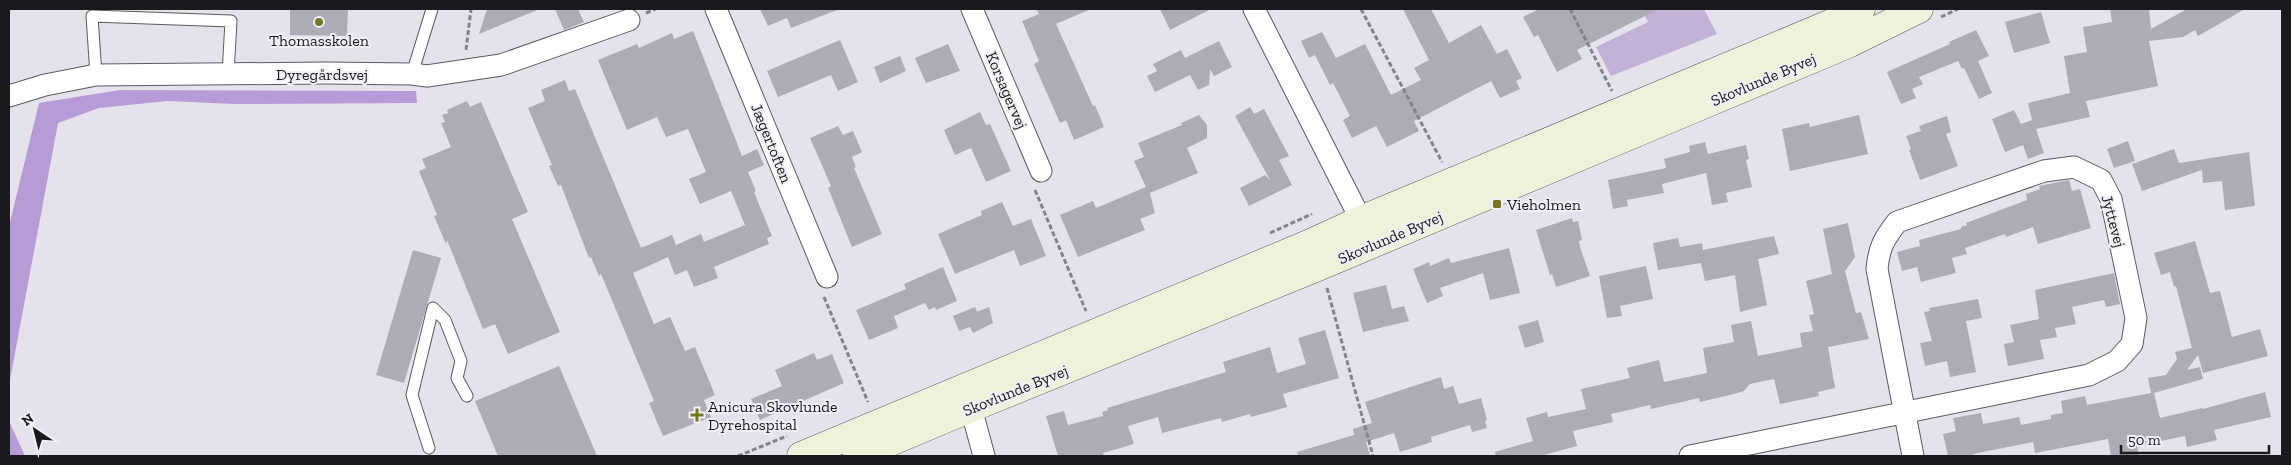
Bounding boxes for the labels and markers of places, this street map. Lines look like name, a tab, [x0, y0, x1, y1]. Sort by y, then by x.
marker: Thomasskolen	[313, 16, 325, 28]
place label: Thomasskolen	[269, 31, 370, 50]
place label: Vieholmen	[1506, 195, 1582, 214]
marker: Vieholmen	[1491, 198, 1503, 210]
place label: Anicura Skovlunde Dyrehospital	[708, 397, 838, 434]
marker: Anicura Skovlunde Dyrehospital	[690, 408, 704, 422]

